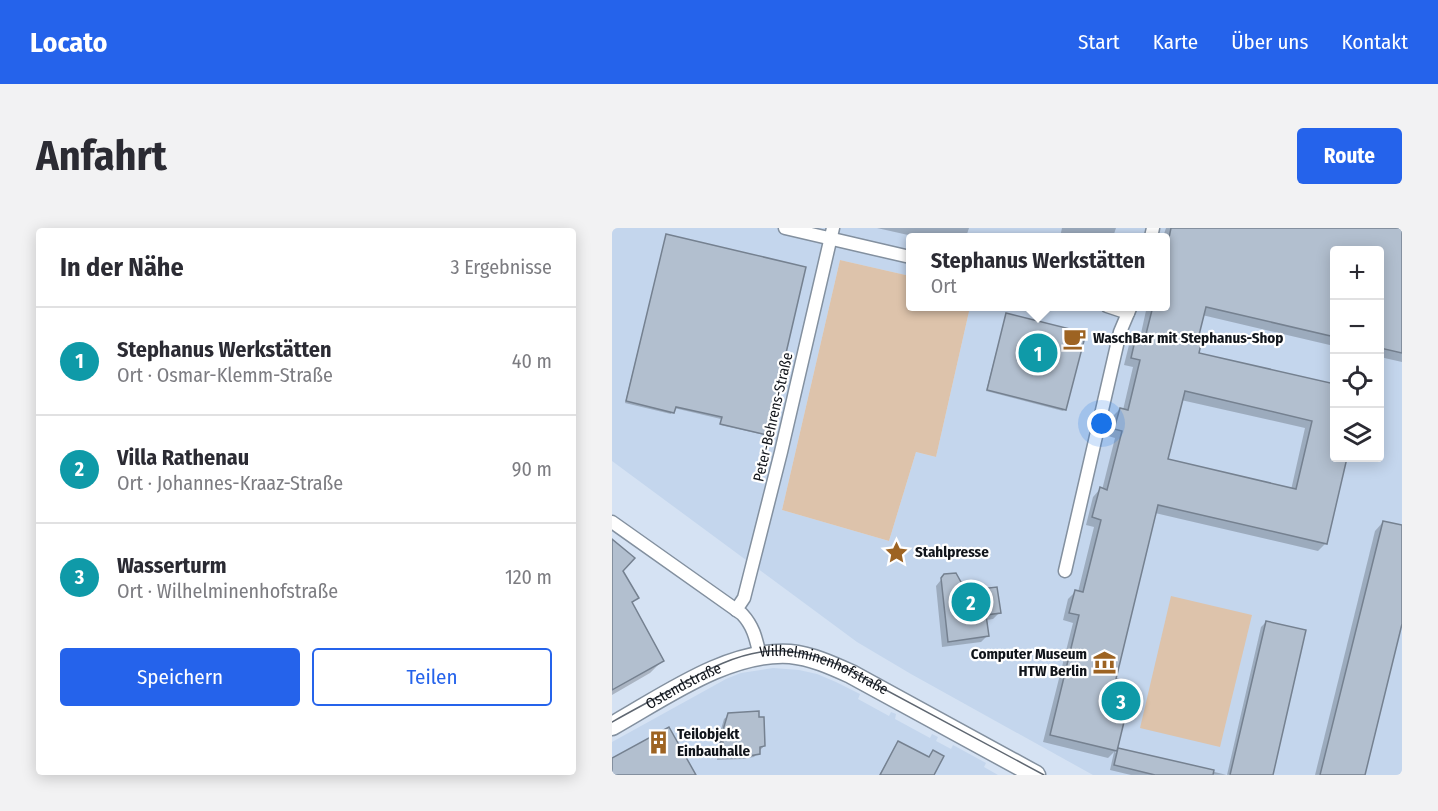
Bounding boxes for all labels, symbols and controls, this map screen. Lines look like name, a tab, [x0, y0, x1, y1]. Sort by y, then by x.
text: Locato	[30, 26, 108, 59]
text: Start	[1078, 29, 1120, 55]
text: Karte	[1153, 29, 1198, 55]
text: Über uns	[1231, 29, 1308, 55]
text: Kontakt	[1341, 29, 1408, 55]
button: Route	[1297, 128, 1402, 184]
text: Anfahrt	[36, 131, 167, 181]
popup	[906, 233, 1170, 311]
map controls	[1330, 246, 1384, 462]
button: +	[1330, 246, 1384, 300]
text: Stephanus Werkstätten	[931, 247, 1145, 274]
text: In der Nähe	[60, 252, 184, 283]
text: 3 Ergebnisse	[450, 255, 552, 279]
text: Ort	[931, 274, 957, 298]
button: −	[1330, 300, 1384, 354]
cafe icon: WaschBar mit Stephanus-Shop	[1062, 325, 1088, 351]
place label: WaschBar mit Stephanus-Shop	[1093, 329, 1283, 347]
pin: 1	[1018, 330, 1058, 376]
text: Stephanus Werkstätten	[117, 336, 331, 363]
text: 1	[75, 349, 84, 373]
text: 40 m	[512, 349, 552, 373]
street label: Peter-Behrens-Straße	[749, 351, 797, 483]
button: locate	[1330, 354, 1384, 408]
text: Ort · Osmar-Klemm-Straße	[117, 363, 333, 387]
button: layers	[1330, 408, 1384, 462]
your location	[1087, 409, 1116, 438]
text: Villa Rathenau	[117, 444, 249, 471]
text: 2	[75, 457, 84, 481]
text: 90 m	[512, 457, 552, 481]
text: Ort · Johannes-Kraaz-Straße	[117, 471, 343, 495]
place icon: Stahlpresse	[884, 539, 910, 565]
place label: Stahlpresse	[915, 543, 989, 561]
text: Wasserturm	[117, 552, 226, 579]
text: 3	[75, 565, 84, 589]
text: 120 m	[505, 565, 552, 589]
text: Ort · Wilhelminenhofstraße	[117, 579, 338, 603]
pin: 2	[952, 580, 990, 625]
street label: Wilhelminenhofstraße	[759, 642, 891, 699]
place label: Computer Museum HTW Berlin	[971, 645, 1087, 680]
button: Speichern	[60, 648, 300, 706]
button: Teilen	[312, 648, 552, 706]
museum icon: Computer Museum HTW Berlin	[1092, 650, 1118, 676]
street label: Ostendstraße	[642, 659, 724, 713]
pin: 3	[1102, 678, 1140, 724]
place label: Teilobjekt Einbauhalle	[677, 725, 750, 760]
building icon: Teilobjekt Einbauhalle	[646, 730, 672, 756]

